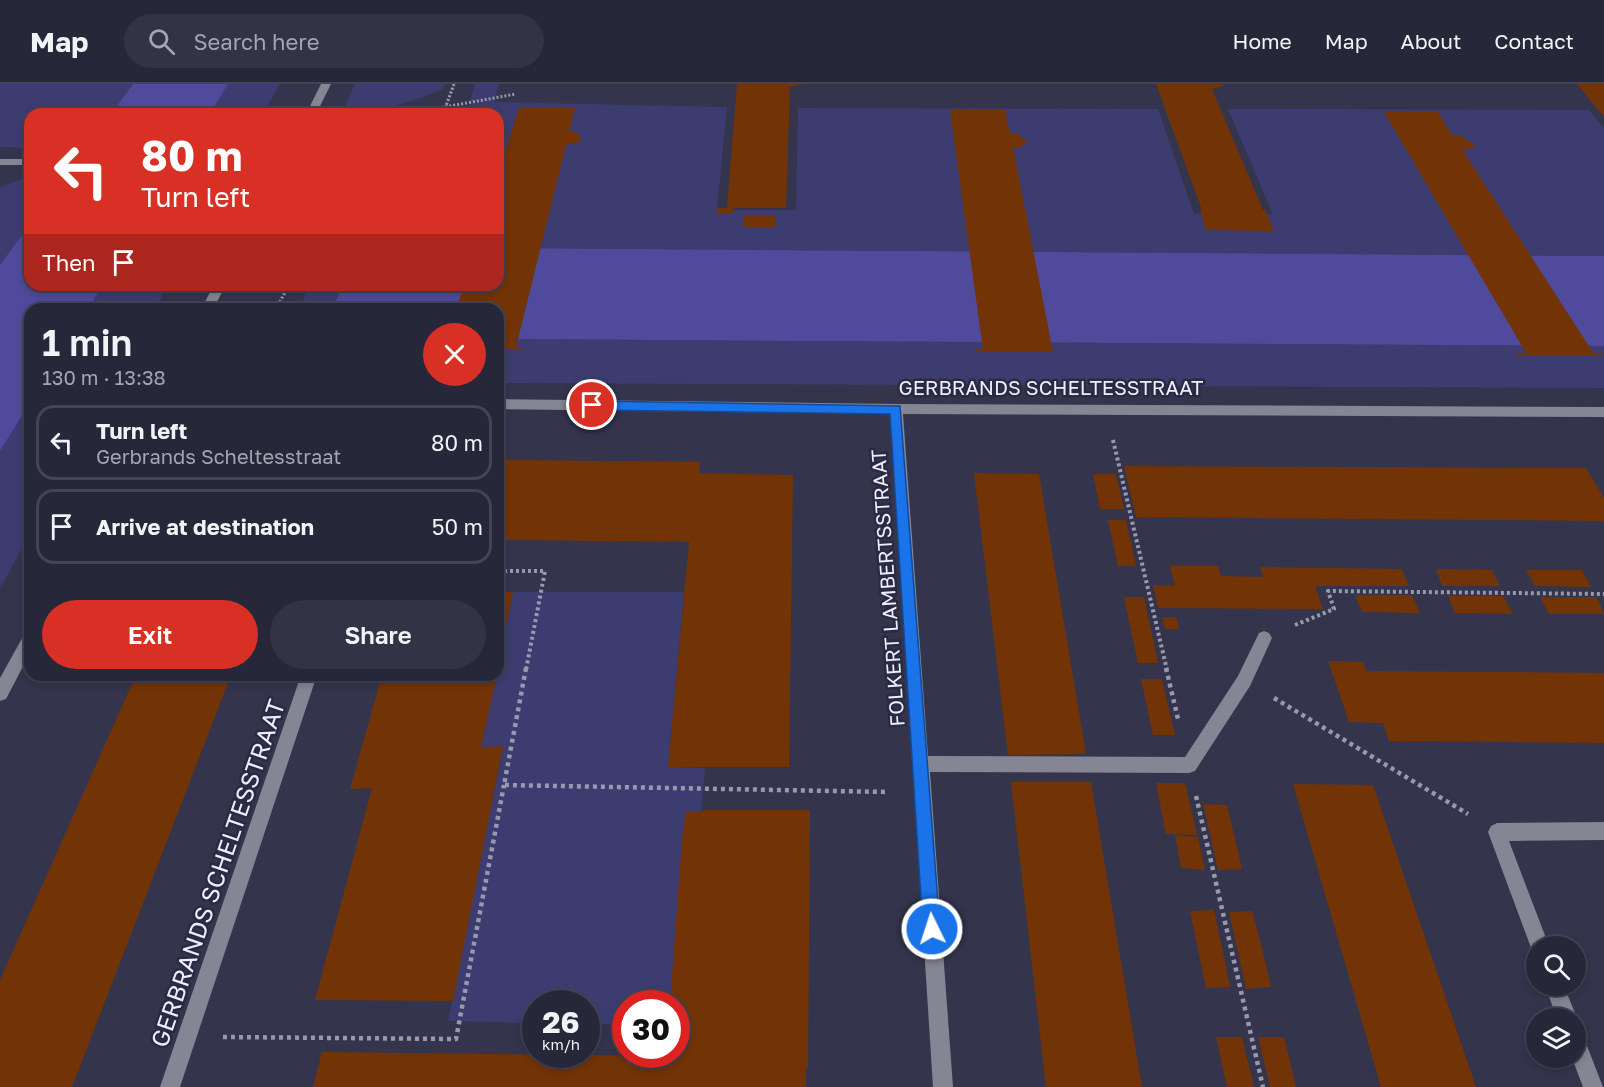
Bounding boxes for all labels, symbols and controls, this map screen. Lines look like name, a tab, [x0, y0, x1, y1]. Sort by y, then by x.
search box	[124, 14, 544, 68]
text: Map	[30, 25, 88, 58]
icon: search	[145, 25, 178, 58]
text: Search here	[193, 28, 319, 55]
text: Home	[1232, 28, 1292, 54]
text: Map	[1325, 28, 1368, 54]
text: About	[1401, 28, 1461, 54]
text: Contact	[1494, 28, 1574, 54]
text: 80 m	[141, 130, 242, 180]
icon: left	[42, 132, 120, 210]
text: Turn left	[141, 181, 250, 213]
icon: arrive	[107, 246, 140, 279]
text: Then	[42, 249, 95, 276]
text: 1 min	[42, 321, 132, 364]
button: close	[423, 323, 486, 386]
text: 130 m · 13:38	[42, 365, 166, 389]
street label: GERBRANDS SCHELTESSTRAAT	[899, 375, 1203, 399]
pin	[566, 379, 617, 430]
icon: arrive	[575, 388, 608, 421]
text: Turn left	[96, 417, 187, 444]
icon: left	[45, 426, 78, 459]
text: 80 m	[431, 429, 483, 456]
text: Gerbrands Scheltesstraat	[96, 444, 341, 468]
street label: FOLKERT LAMBERTSSTRAAT	[865, 449, 909, 727]
icon: arrive	[45, 510, 78, 543]
text: Arrive at destination	[96, 513, 314, 540]
text: 50 m	[432, 513, 483, 540]
button: Exit	[42, 600, 258, 669]
button: Share	[270, 600, 486, 669]
street label: GERBRANDS SCHELTESSTRAAT	[144, 695, 290, 1051]
position arrow	[900, 897, 964, 961]
map controls	[1526, 936, 1586, 1068]
button: search	[1526, 936, 1586, 996]
speed limit sign: 30	[612, 990, 690, 1068]
text: 26	[542, 1004, 580, 1040]
button: layers	[1526, 1008, 1586, 1068]
text: km/h	[542, 1035, 580, 1053]

